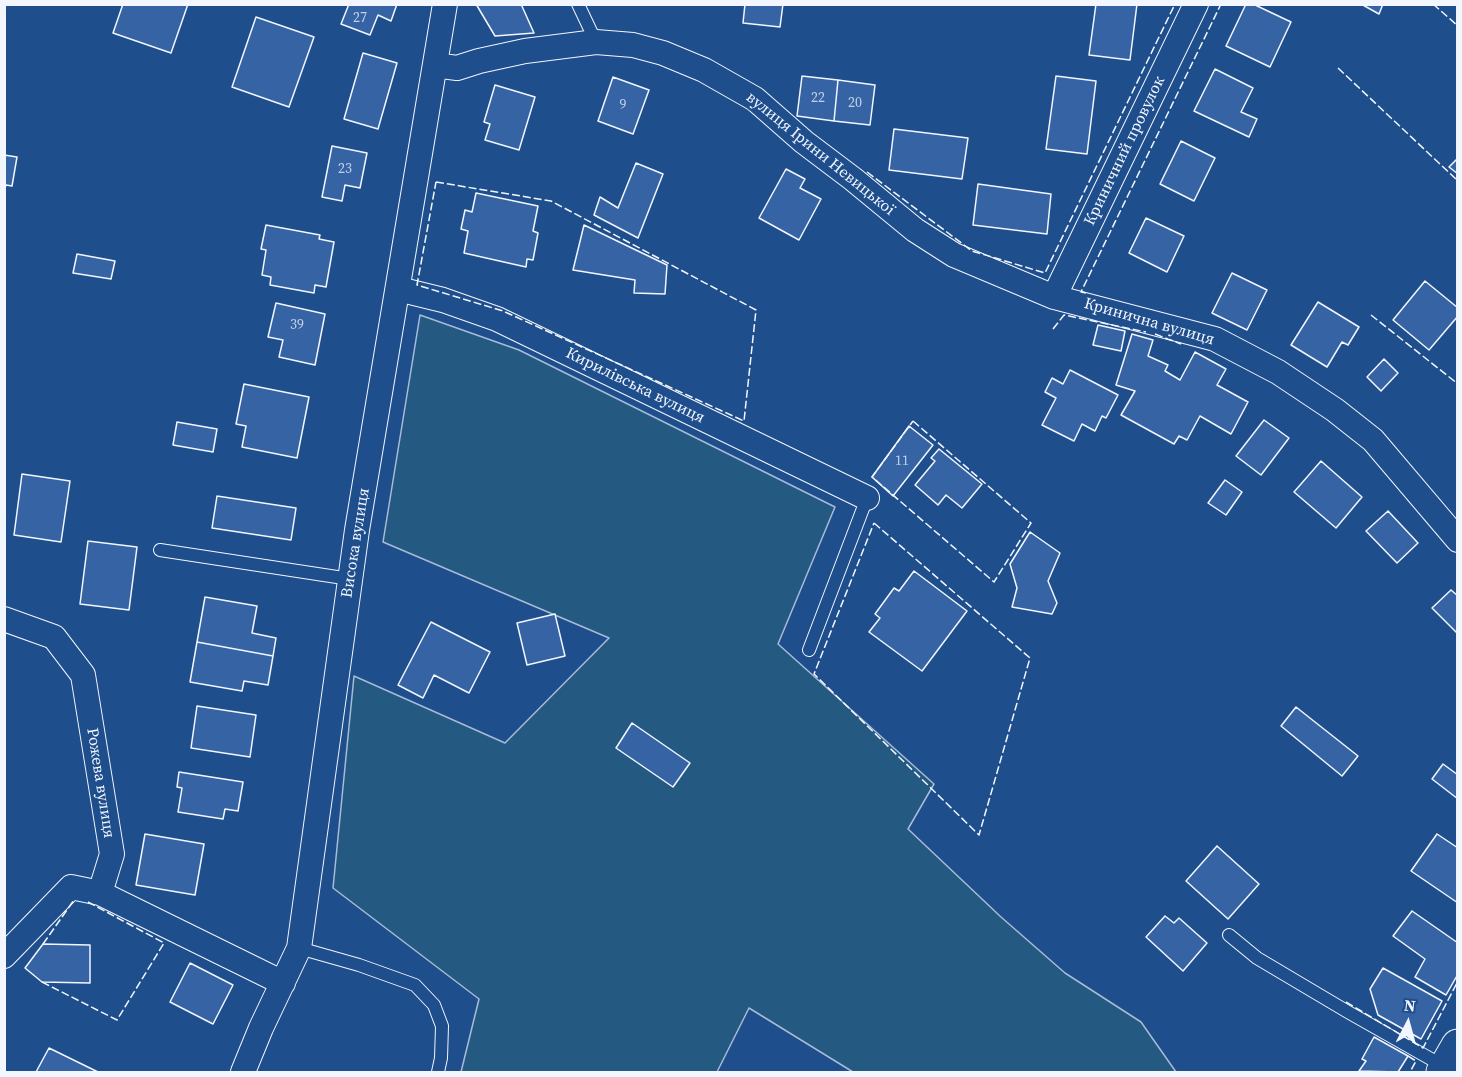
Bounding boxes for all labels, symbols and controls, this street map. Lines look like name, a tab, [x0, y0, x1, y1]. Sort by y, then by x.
house number: 27	[353, 10, 367, 26]
street label: Криничний провулок	[1080, 73, 1170, 229]
street label: вулиця Ірини Невицької	[742, 88, 898, 220]
house number: 22	[811, 90, 825, 106]
house number: 20	[848, 95, 862, 111]
house number: 9	[620, 97, 626, 113]
house number: 23	[338, 161, 352, 177]
street label: Кринична вулиця	[1082, 294, 1216, 350]
house number: 39	[290, 317, 304, 333]
street label: Кирилівська вулиця	[562, 344, 708, 428]
house number: 11	[895, 453, 909, 469]
street label: Висока вулиця	[338, 487, 374, 599]
street label: Рожева вулиця	[82, 727, 118, 839]
north arrow	[1378, 993, 1438, 1053]
text: N	[1403, 994, 1417, 1017]

